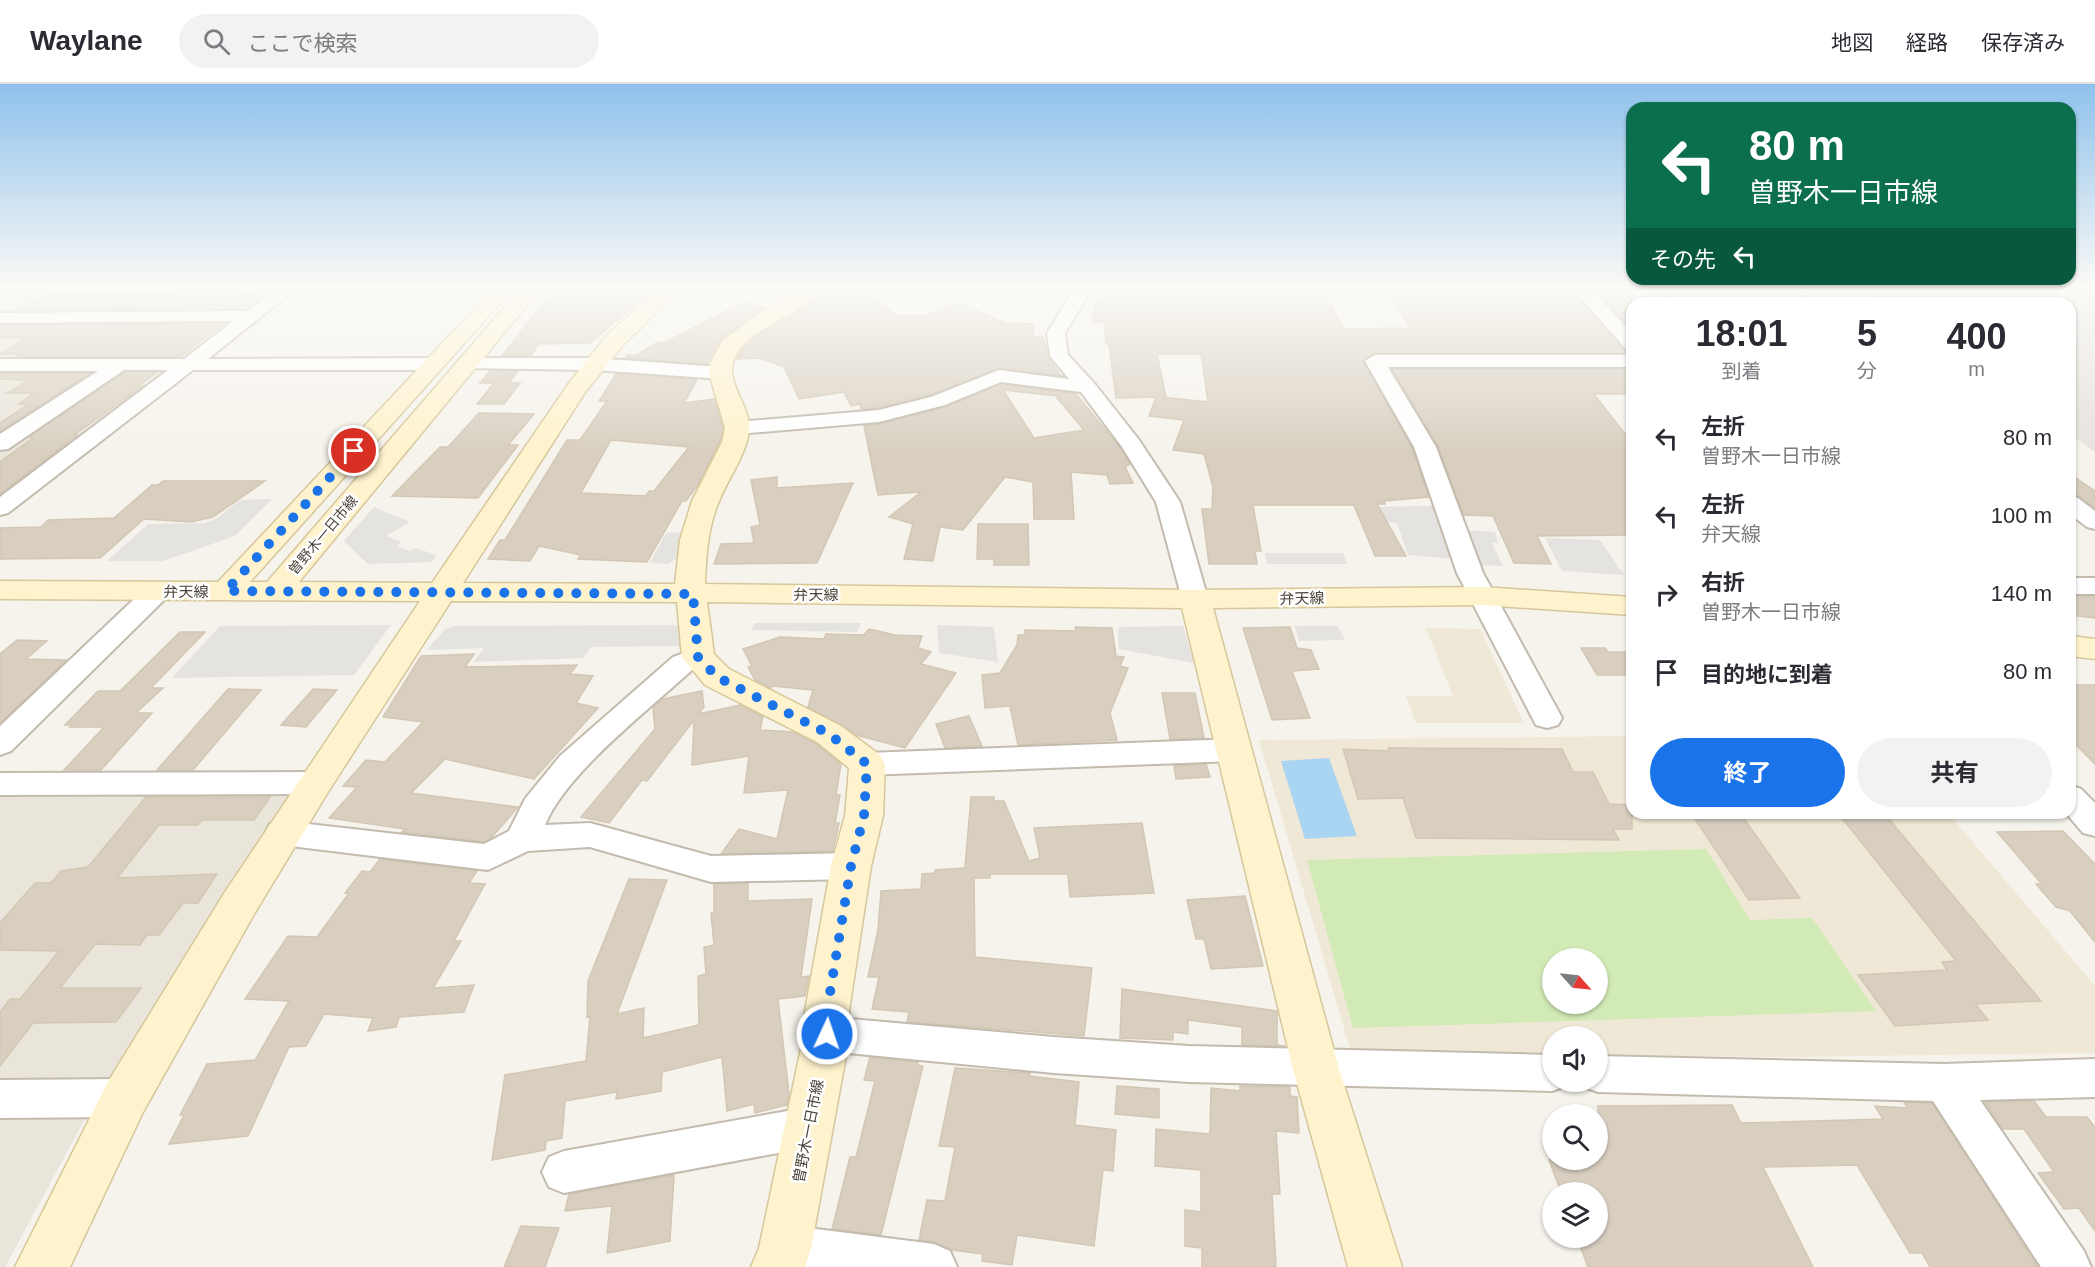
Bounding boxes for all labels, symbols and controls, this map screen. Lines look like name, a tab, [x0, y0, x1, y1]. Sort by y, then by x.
search box	[179, 14, 599, 68]
text: Waylane	[30, 25, 143, 56]
icon: search	[200, 25, 233, 58]
text: ここで検索	[248, 31, 358, 56]
text: 地図	[1831, 31, 1873, 54]
text: 経路	[1906, 31, 1948, 54]
text: 保存済み	[1981, 31, 2065, 54]
text: 80 m	[1749, 122, 1845, 169]
icon: left	[1650, 126, 1728, 204]
text: 曽野木一日市線	[1749, 178, 1938, 208]
icon: left	[1728, 240, 1761, 273]
text: その先	[1650, 247, 1716, 272]
text: 18:01	[1695, 313, 1788, 354]
text: 5	[1857, 313, 1877, 354]
text: 400	[1946, 316, 2007, 357]
text: m	[1968, 358, 1985, 380]
text: 到着	[1721, 360, 1761, 382]
text: 分	[1857, 360, 1877, 382]
text: 左折	[1701, 414, 1745, 439]
icon: left	[1650, 422, 1683, 455]
pin	[328, 425, 379, 476]
text: 80 m	[2003, 425, 2052, 450]
icon: arrive	[337, 434, 370, 467]
text: 曽野木一日市線	[1701, 445, 1841, 467]
street label: 曽野木一日市線	[285, 492, 361, 578]
text: 左折	[1701, 492, 1745, 517]
icon: left	[1650, 500, 1683, 533]
text: 100 m	[1991, 503, 2052, 528]
text: 弁天線	[1701, 523, 1761, 545]
text: 右折	[1701, 570, 1745, 595]
icon: right	[1650, 578, 1683, 611]
text: 140 m	[1991, 581, 2052, 606]
street label: 弁天線	[163, 583, 209, 600]
street label: 弁天線	[793, 586, 839, 603]
street label: 弁天線	[1279, 589, 1325, 607]
text: 曽野木一日市線	[1701, 601, 1841, 623]
icon: arrive	[1650, 656, 1683, 689]
text: 80 m	[2003, 659, 2052, 684]
text: 目的地に到着	[1701, 662, 1833, 687]
button: 終了	[1650, 738, 1845, 807]
button: 共有	[1857, 738, 2052, 807]
north arrow	[1542, 948, 1608, 1014]
map controls	[1542, 948, 1608, 1248]
position arrow	[795, 1002, 859, 1066]
button: sound	[1542, 1026, 1608, 1092]
street label: 曽野木一日市線	[790, 1078, 826, 1184]
button: search	[1542, 1104, 1608, 1170]
button: layers	[1542, 1182, 1608, 1248]

